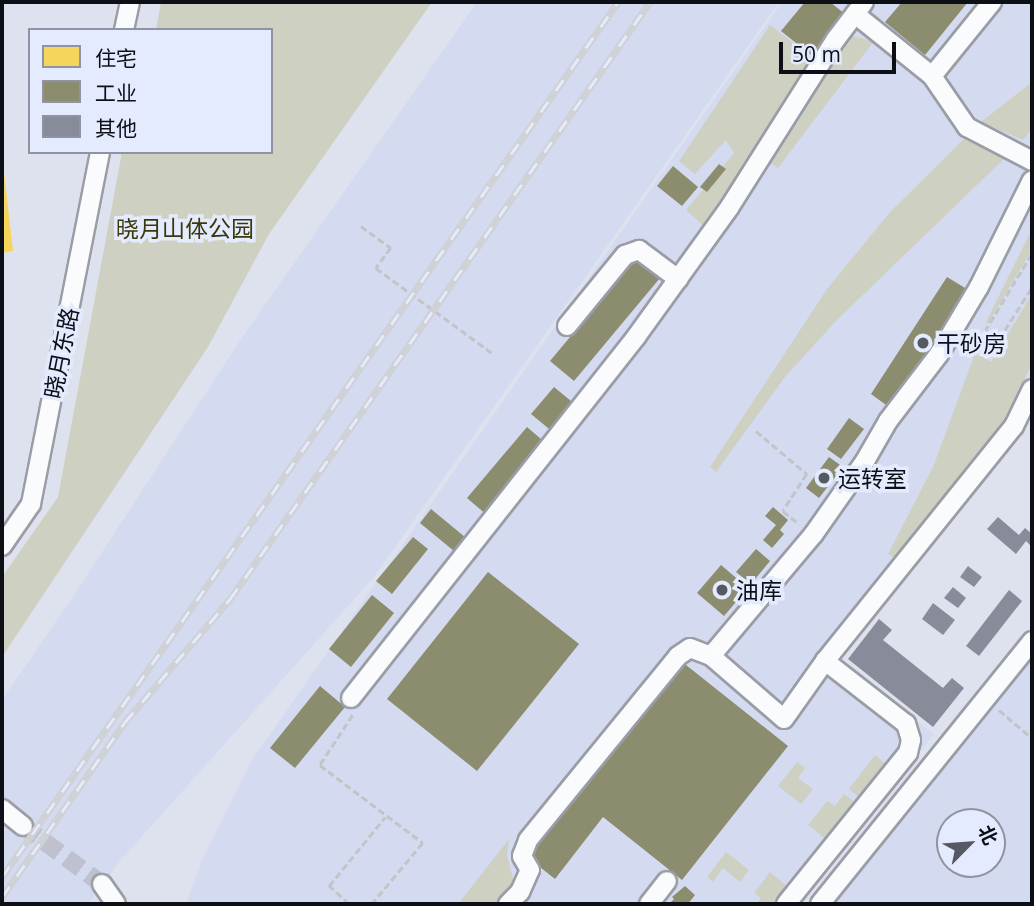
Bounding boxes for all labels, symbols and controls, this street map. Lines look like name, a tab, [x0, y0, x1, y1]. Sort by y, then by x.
legend	[28, 28, 273, 154]
scale bar	[782, 28, 899, 72]
text: 50 m	[792, 40, 841, 68]
text: 住宅	[95, 44, 137, 72]
text: 工业	[95, 79, 137, 107]
text: 其他	[95, 114, 137, 142]
park label: 晓月山体公园	[116, 214, 254, 242]
street label: 晓月东路	[39, 305, 83, 401]
place label: 干砂房	[937, 329, 1006, 357]
marker: 干砂房	[915, 335, 931, 351]
place label: 运转室	[838, 464, 907, 492]
marker: 运转室	[816, 470, 832, 486]
place label: 油库	[736, 576, 782, 604]
marker: 油库	[714, 582, 730, 598]
north arrow	[936, 808, 1006, 878]
text: 北	[972, 821, 1004, 849]

